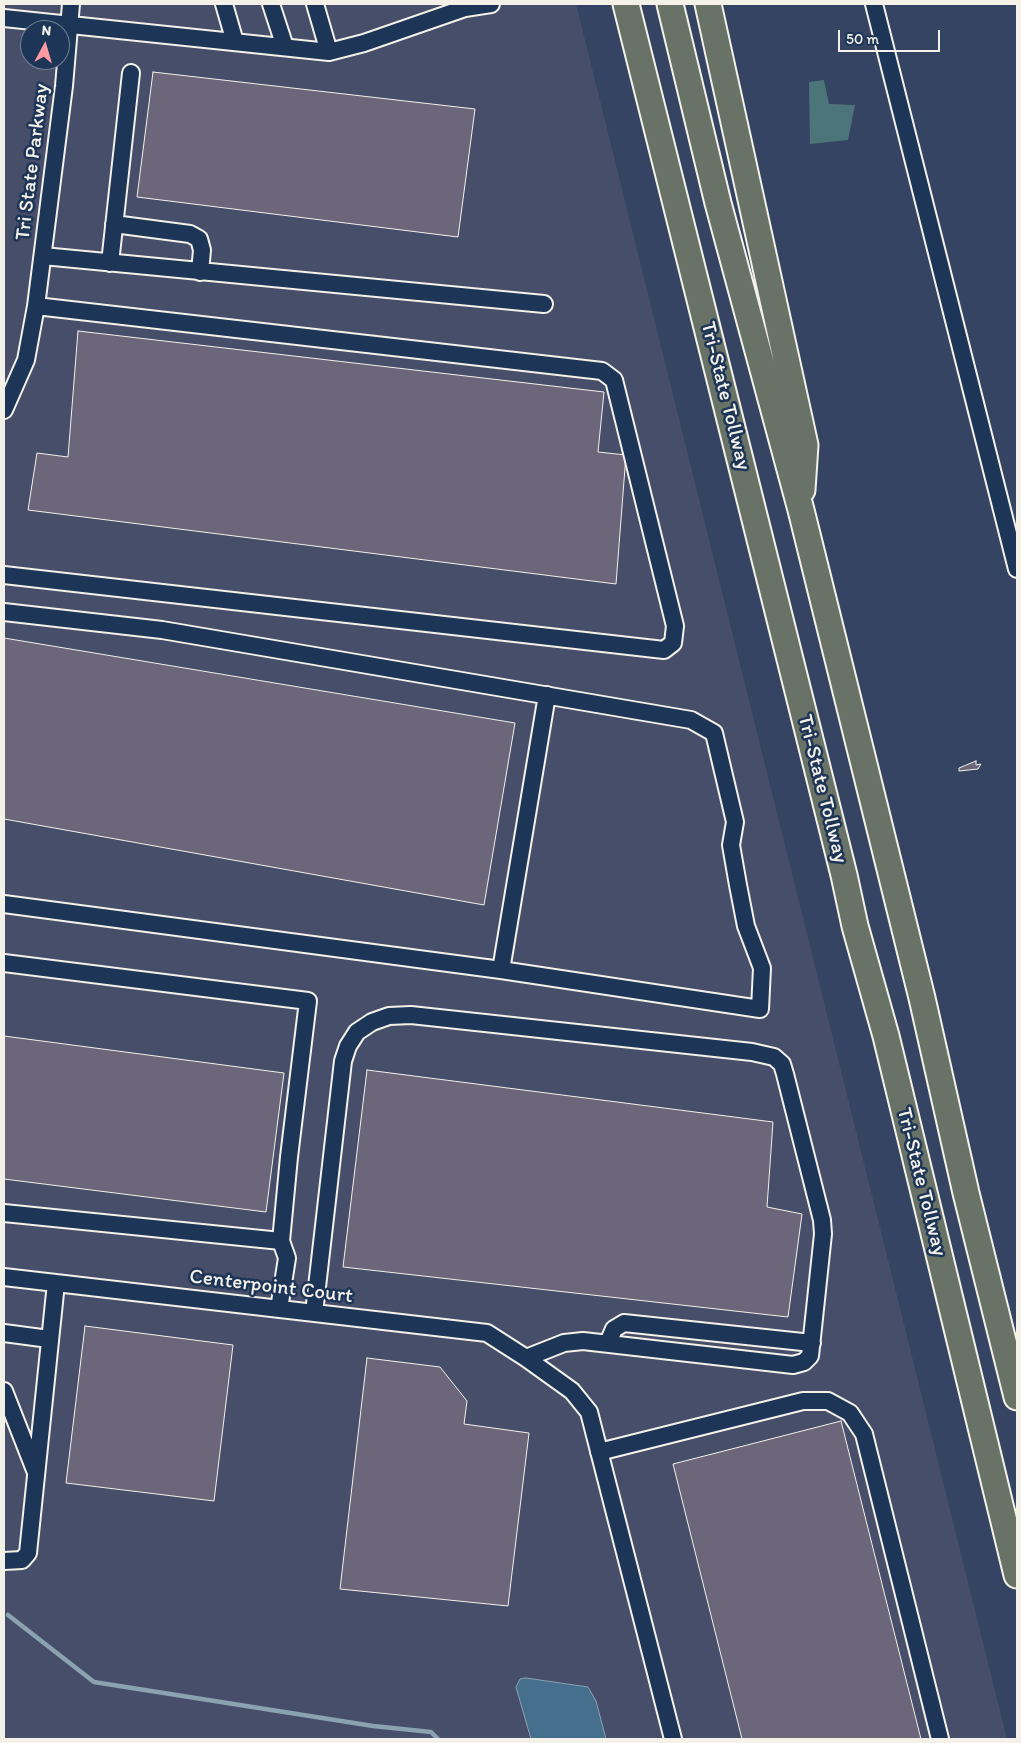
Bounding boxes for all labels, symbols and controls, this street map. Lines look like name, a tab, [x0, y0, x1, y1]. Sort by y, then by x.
north arrow	[20, 20, 70, 70]
scale bar	[841, 20, 944, 52]
text: N	[41, 22, 52, 40]
text: 50 m	[846, 30, 879, 48]
street label: Tri State Parkway	[11, 82, 55, 242]
street label: Tri-State Tollway	[694, 319, 756, 473]
street label: Tri-State Tollway	[791, 712, 853, 866]
street label: Tri-State Tollway	[890, 1105, 952, 1259]
street label: Centerpoint Court	[188, 1264, 354, 1310]

